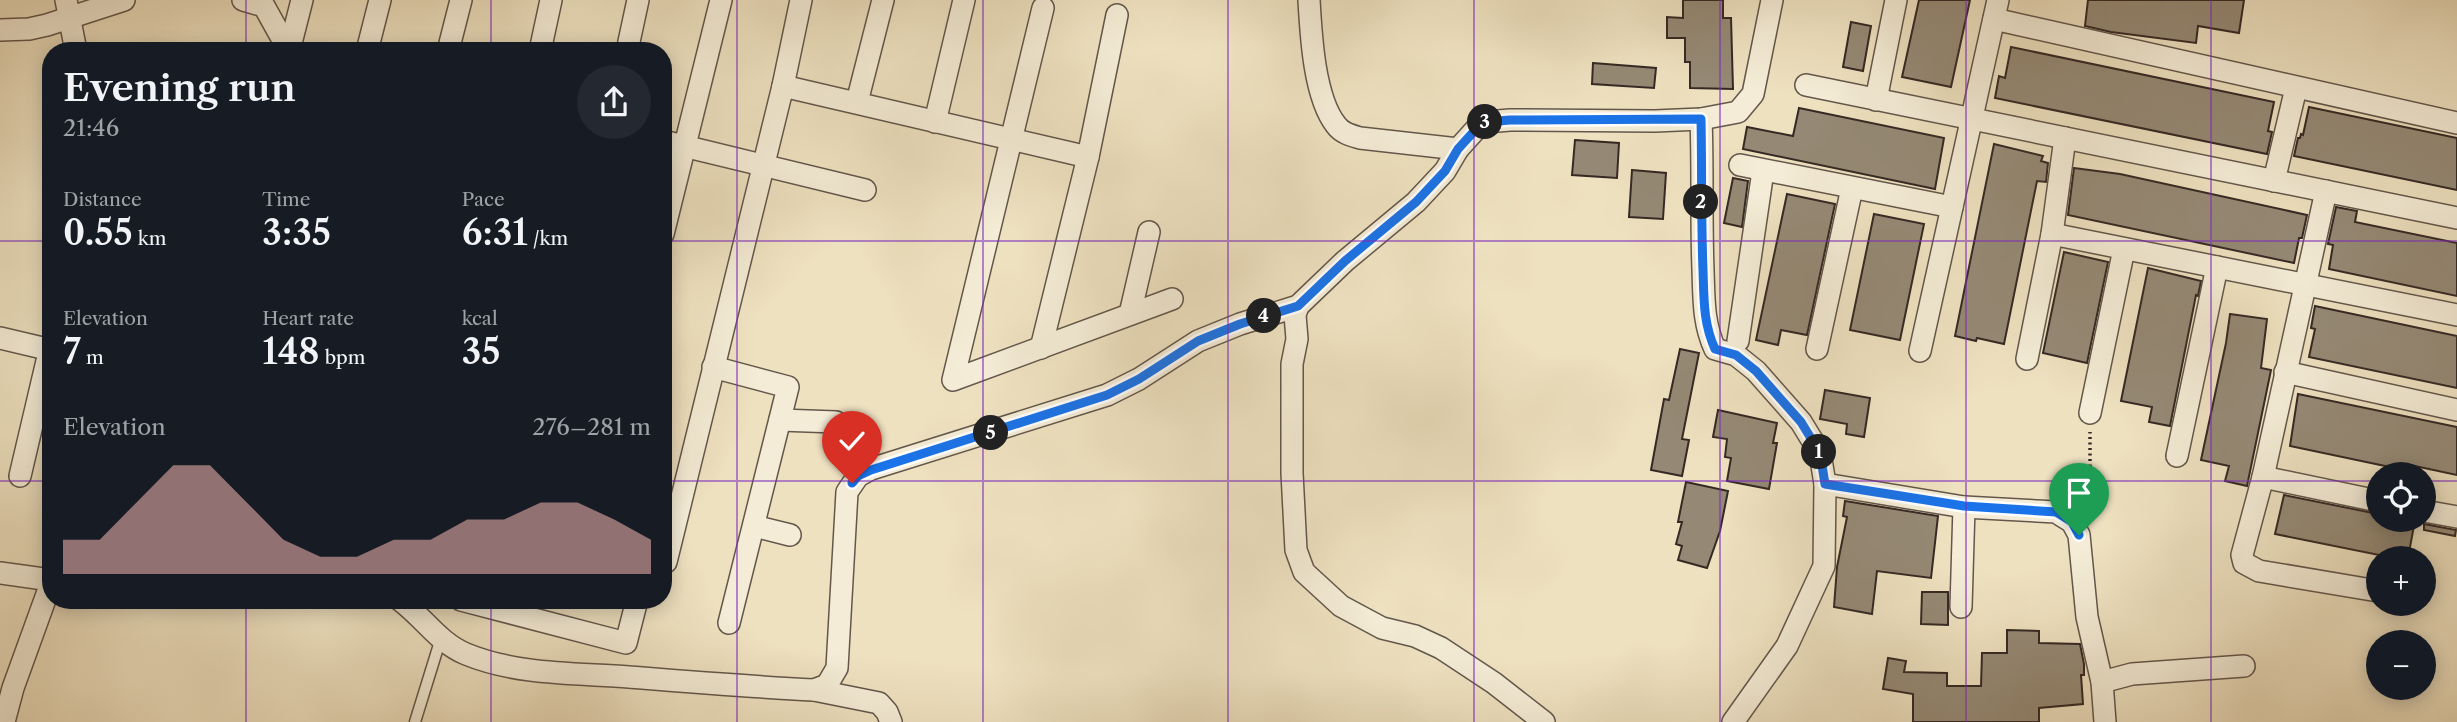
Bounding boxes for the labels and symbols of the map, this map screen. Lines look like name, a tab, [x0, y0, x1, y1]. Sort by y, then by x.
pin: 3	[1468, 104, 1502, 140]
pin: 2	[1684, 184, 1718, 220]
pin: 4	[1246, 298, 1282, 334]
pin	[822, 411, 882, 483]
pin: 5	[974, 416, 1009, 450]
pin: 1	[1801, 434, 1836, 470]
pin	[2049, 463, 2109, 535]

